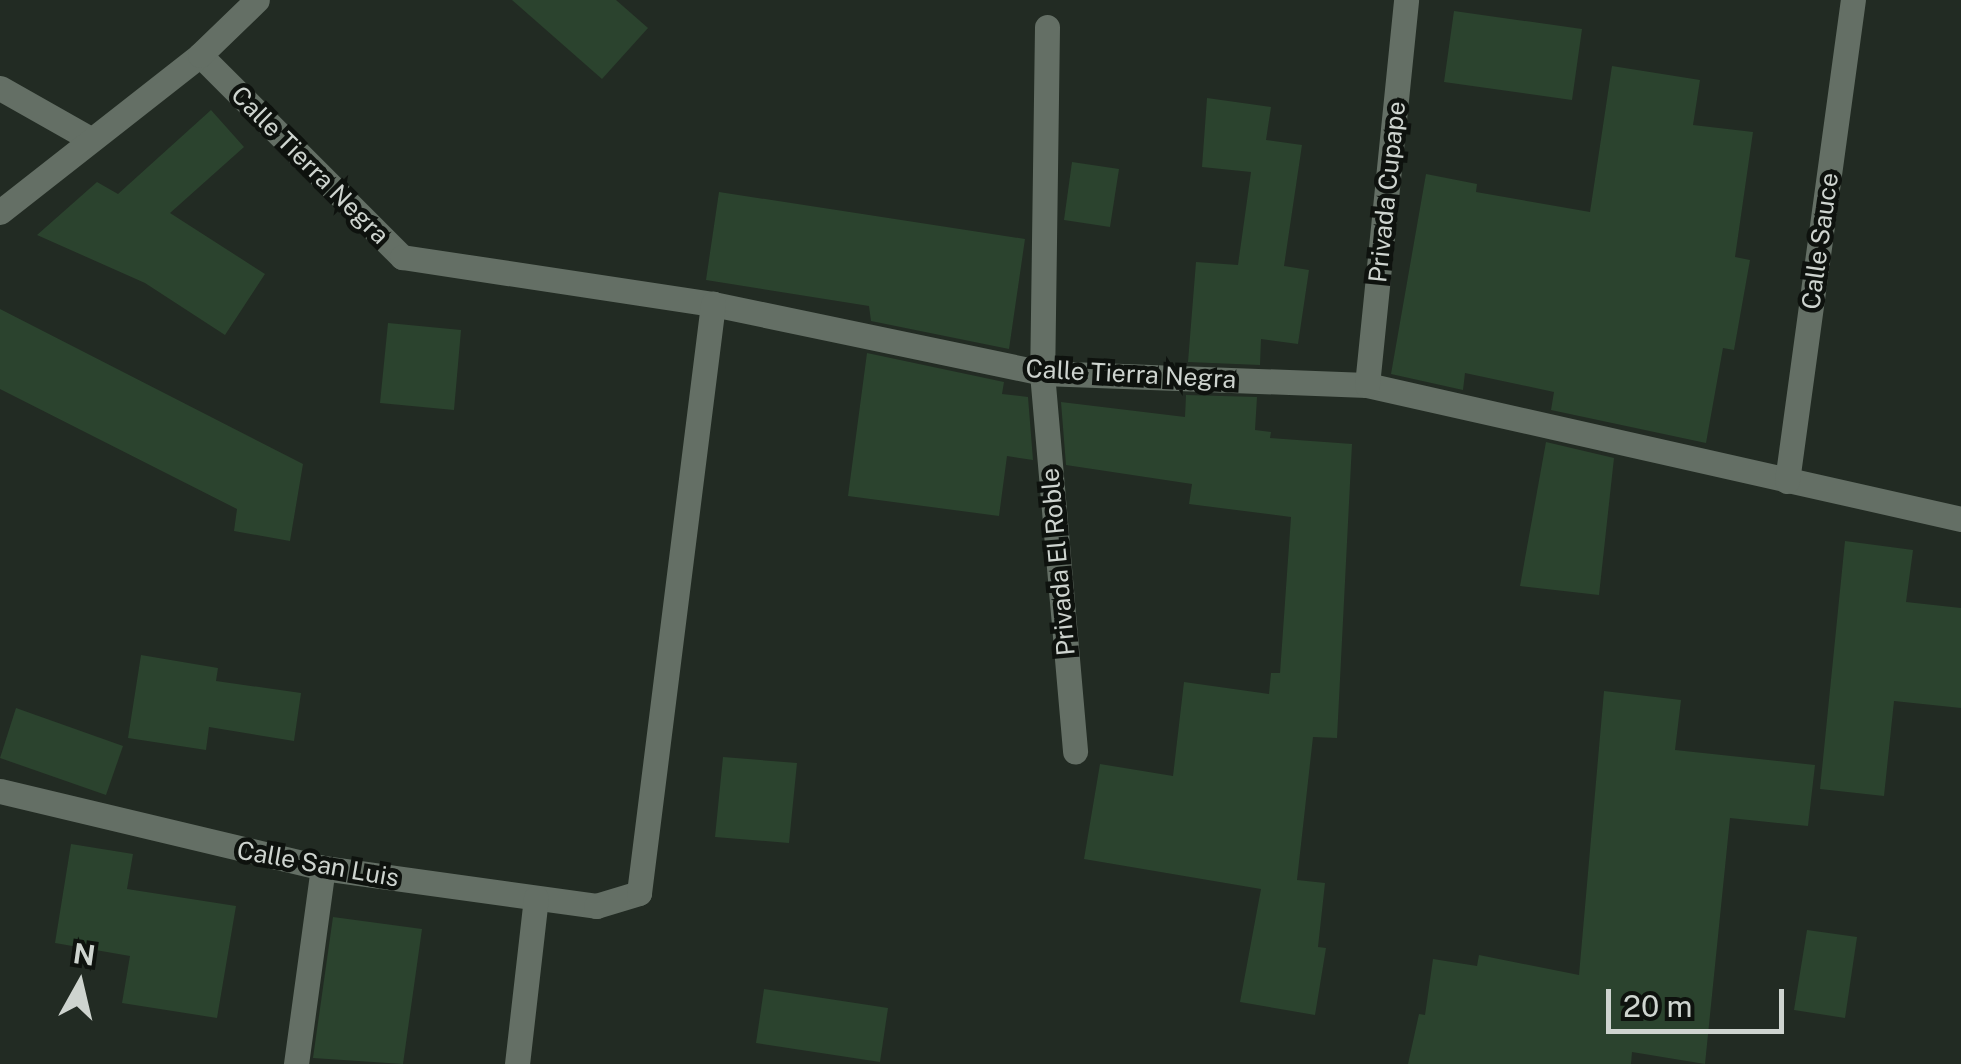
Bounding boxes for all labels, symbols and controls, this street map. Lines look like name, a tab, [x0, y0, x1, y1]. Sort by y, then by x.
street label: Calle Tierra Negra	[225, 80, 395, 250]
street label: Privada Cupape	[1363, 100, 1411, 284]
street label: Calle Sauce	[1796, 171, 1844, 311]
street label: Calle Tierra Negra	[1025, 354, 1237, 394]
street label: Privada El Roble	[1035, 467, 1081, 657]
street label: Calle San Luis	[235, 835, 401, 893]
north arrow	[30, 934, 130, 1034]
text: N	[71, 936, 97, 972]
scale bar	[1611, 969, 1788, 1031]
text: 20 m	[1623, 988, 1692, 1024]

